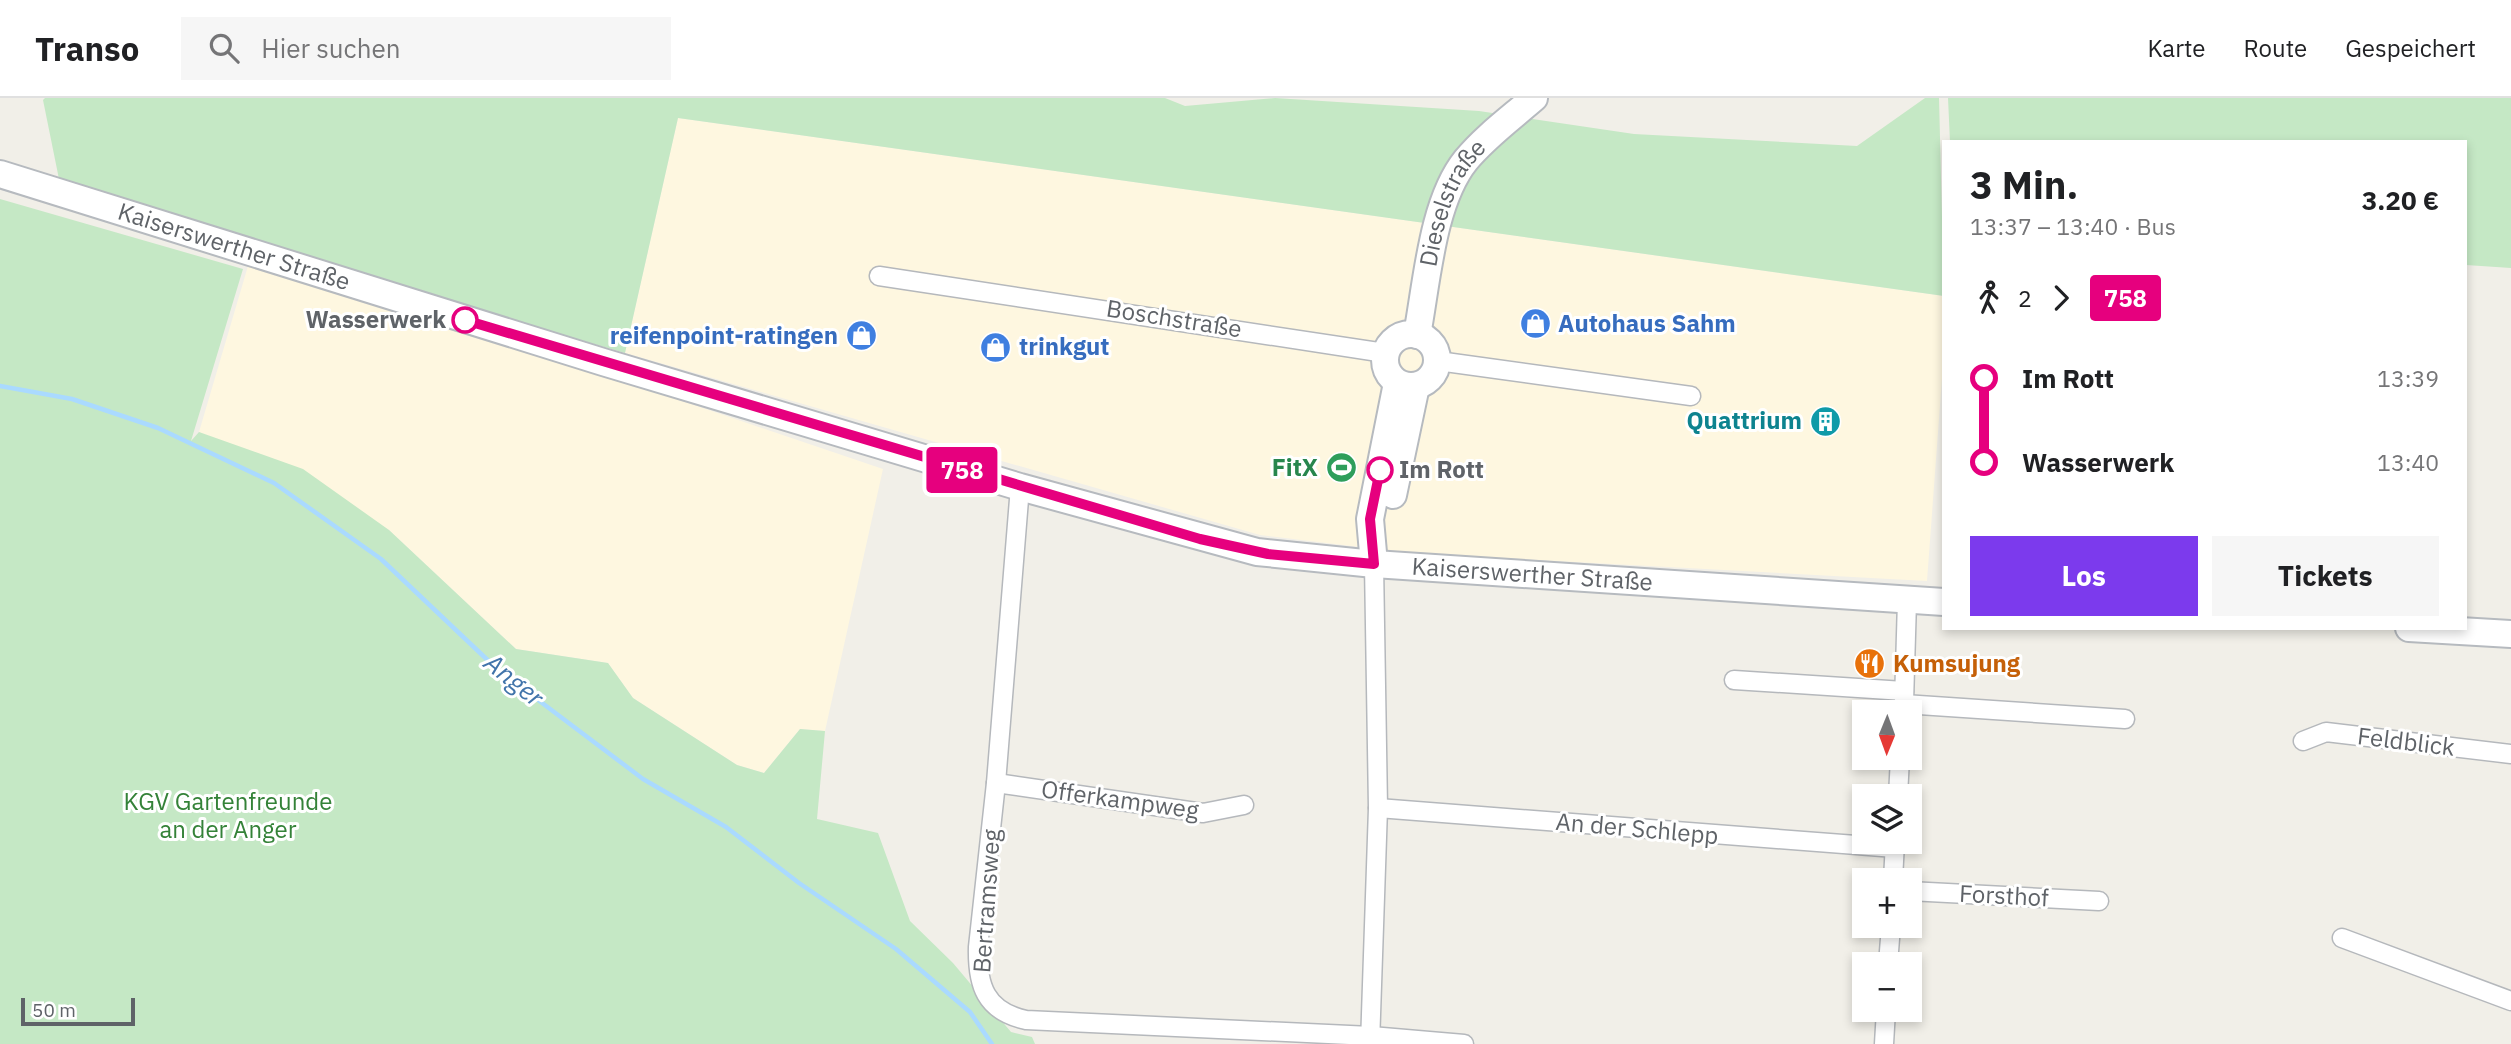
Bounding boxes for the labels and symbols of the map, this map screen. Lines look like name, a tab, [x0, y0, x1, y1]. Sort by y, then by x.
street label: Dieselstraße	[1411, 131, 1492, 269]
street label: Kaiserswerther Straße	[114, 195, 354, 297]
street label: Boschstraße	[1104, 292, 1244, 344]
place label: Wasserwerk	[305, 303, 446, 335]
marker: Wasserwerk	[452, 307, 478, 333]
shop icon: Autohaus Sahm	[1518, 307, 1552, 341]
place label: Autohaus Sahm	[1558, 307, 1736, 339]
place label: reifenpoint-ratingen	[610, 319, 838, 351]
shop icon: reifenpoint-ratingen	[844, 319, 878, 353]
shop icon: trinkgut	[979, 330, 1013, 364]
place label: trinkgut	[1019, 330, 1110, 362]
place label: Quattrium	[1686, 404, 1802, 436]
building icon: Quattrium	[1808, 404, 1842, 438]
line badge: 758	[922, 447, 1002, 493]
place label: FitX	[1272, 451, 1318, 483]
sports icon: FitX	[1324, 451, 1358, 485]
place label: Im Rott	[1399, 453, 1484, 485]
marker: Im Rott	[1367, 457, 1393, 483]
street label: Kaiserswerther Straße	[1411, 550, 1654, 598]
water label: Anger	[477, 644, 552, 714]
restaurant icon: Kumsujung	[1853, 647, 1887, 681]
place label: Kumsujung	[1893, 647, 2021, 679]
north arrow	[1852, 700, 1922, 770]
street label: Feldblick	[2356, 719, 2457, 763]
street label: Offerkampweg	[1039, 772, 1201, 826]
park label: KGV Gartenfreunde an der Anger	[124, 785, 332, 845]
street label: An der Schlepp	[1554, 805, 1720, 851]
street label: Bertramsweg	[965, 828, 1007, 974]
street label: Forsthof	[1958, 877, 2050, 913]
scale bar	[21, 995, 135, 1027]

